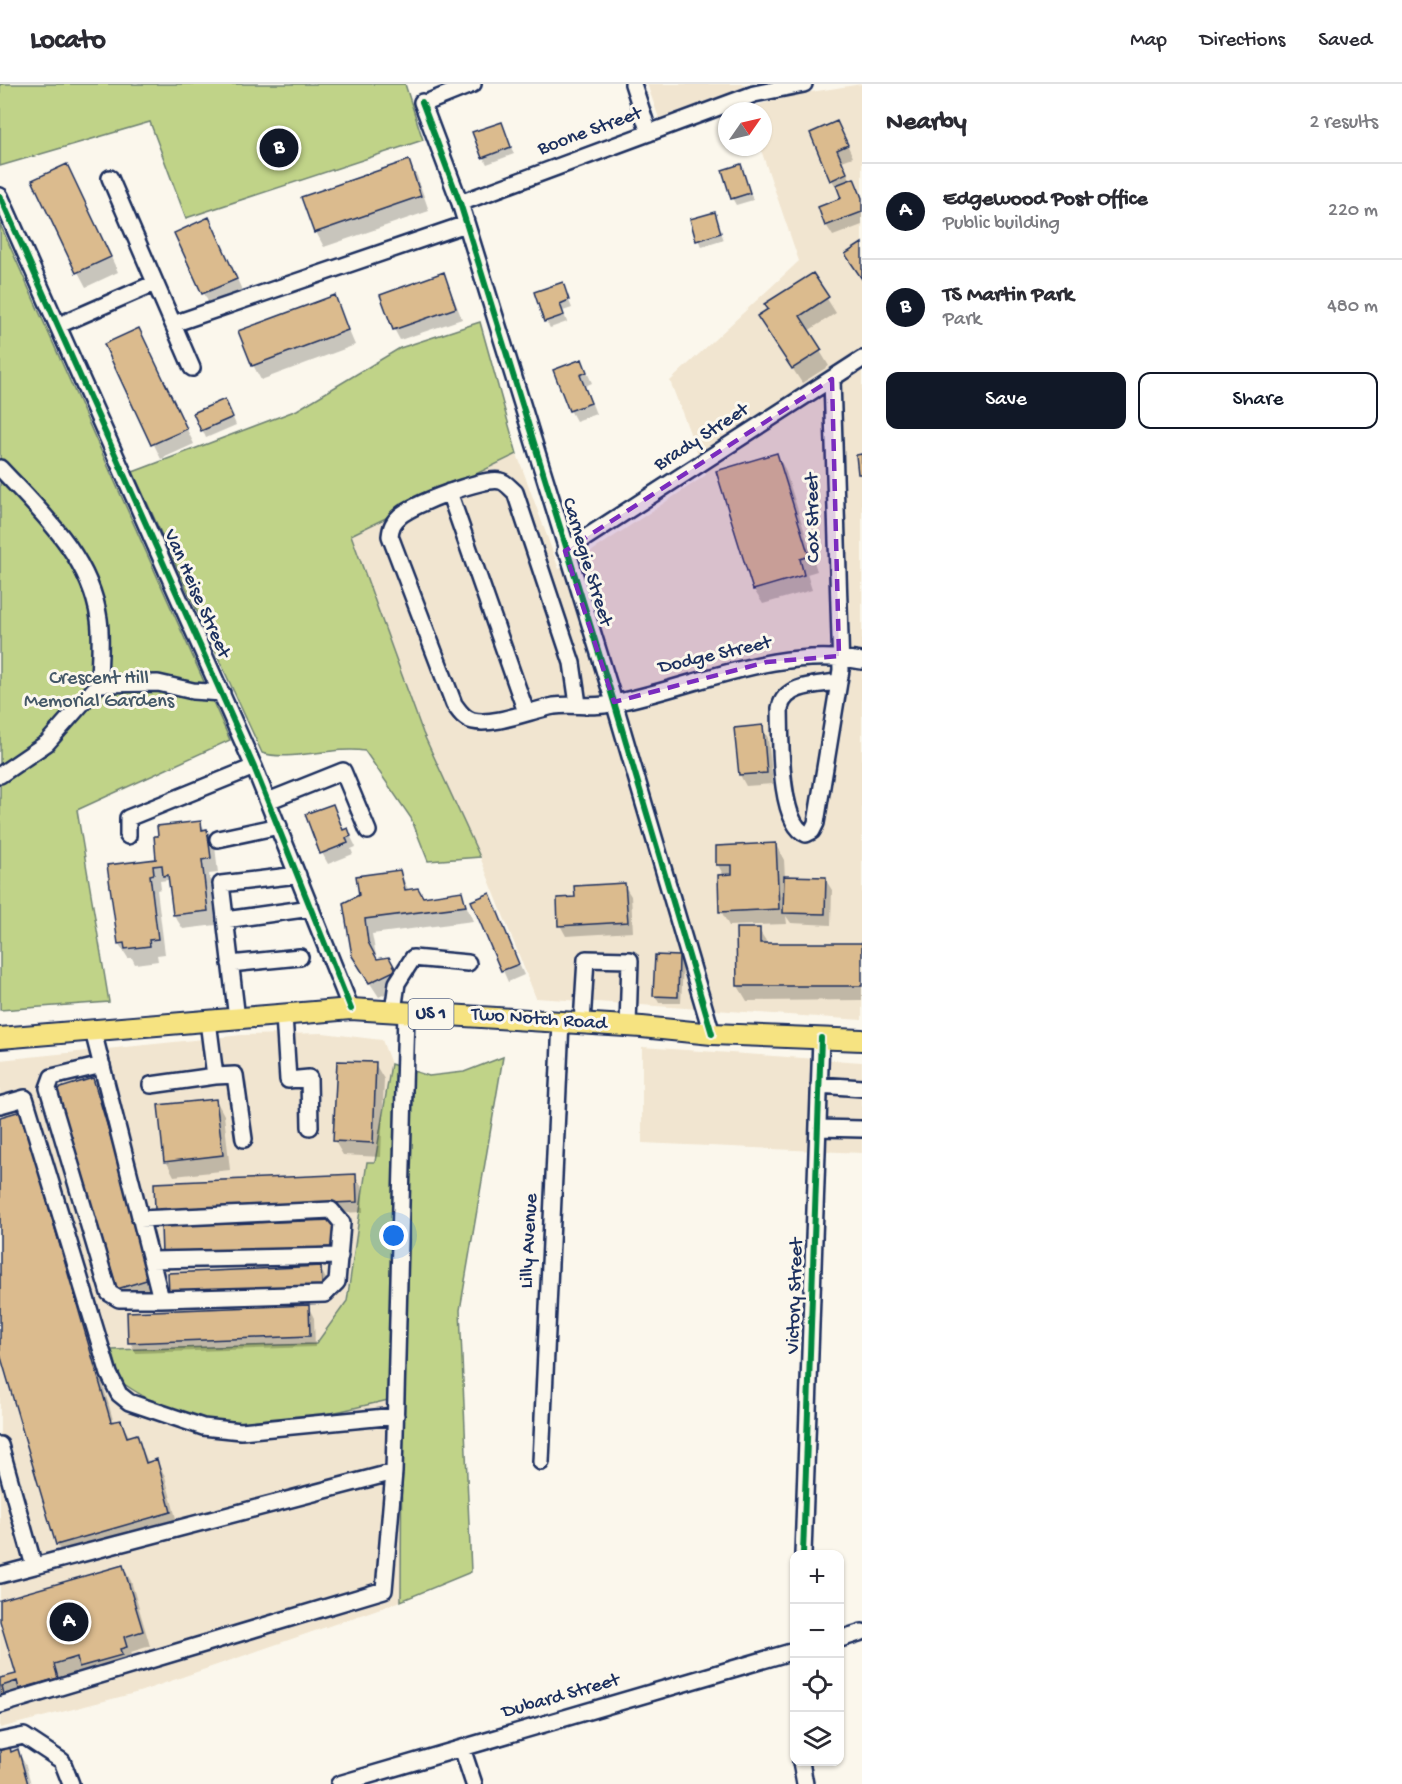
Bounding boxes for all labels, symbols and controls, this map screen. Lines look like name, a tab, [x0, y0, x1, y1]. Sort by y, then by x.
text: Locato	[30, 25, 106, 58]
text: Map	[1130, 29, 1167, 54]
text: Directions	[1200, 29, 1285, 54]
text: Saved	[1318, 29, 1372, 54]
street label: Boone Street	[534, 102, 647, 162]
north arrow	[718, 102, 772, 156]
text: Nearby	[886, 108, 967, 139]
text: 2 results	[1309, 112, 1378, 135]
pin: B	[260, 126, 298, 170]
text: Edgewood Post Office	[943, 187, 1148, 213]
text: A	[900, 200, 911, 223]
text: 220 m	[1328, 200, 1378, 223]
text: Public building	[943, 213, 1060, 236]
text: TS Martin Park	[943, 283, 1074, 309]
text: B	[900, 296, 911, 319]
text: 480 m	[1327, 296, 1378, 319]
text: Park	[943, 309, 981, 332]
button: Save	[886, 372, 1126, 429]
button: Share	[1138, 372, 1378, 429]
street label: Brady Street	[650, 398, 755, 478]
street label: Cox Street	[802, 471, 826, 563]
street label: Carnegie Street	[556, 495, 617, 631]
street label: Van Heise Street	[157, 525, 235, 664]
street label: Dodge Street	[654, 631, 775, 681]
park label: Crescent Hill Memorial Gardens	[24, 668, 175, 714]
road number: US 1	[408, 999, 454, 1029]
street label: Two Notch Road	[469, 1004, 610, 1036]
street label: Lilly Avenue	[516, 1192, 544, 1289]
your location	[379, 1221, 408, 1250]
street label: Victory Street	[782, 1236, 810, 1355]
map controls	[790, 1550, 844, 1766]
button: +	[790, 1550, 844, 1604]
pin: A	[50, 1600, 88, 1644]
button: −	[790, 1604, 844, 1658]
button: locate	[790, 1658, 844, 1712]
street label: Dubard Street	[498, 1669, 624, 1725]
button: layers	[790, 1712, 844, 1766]

